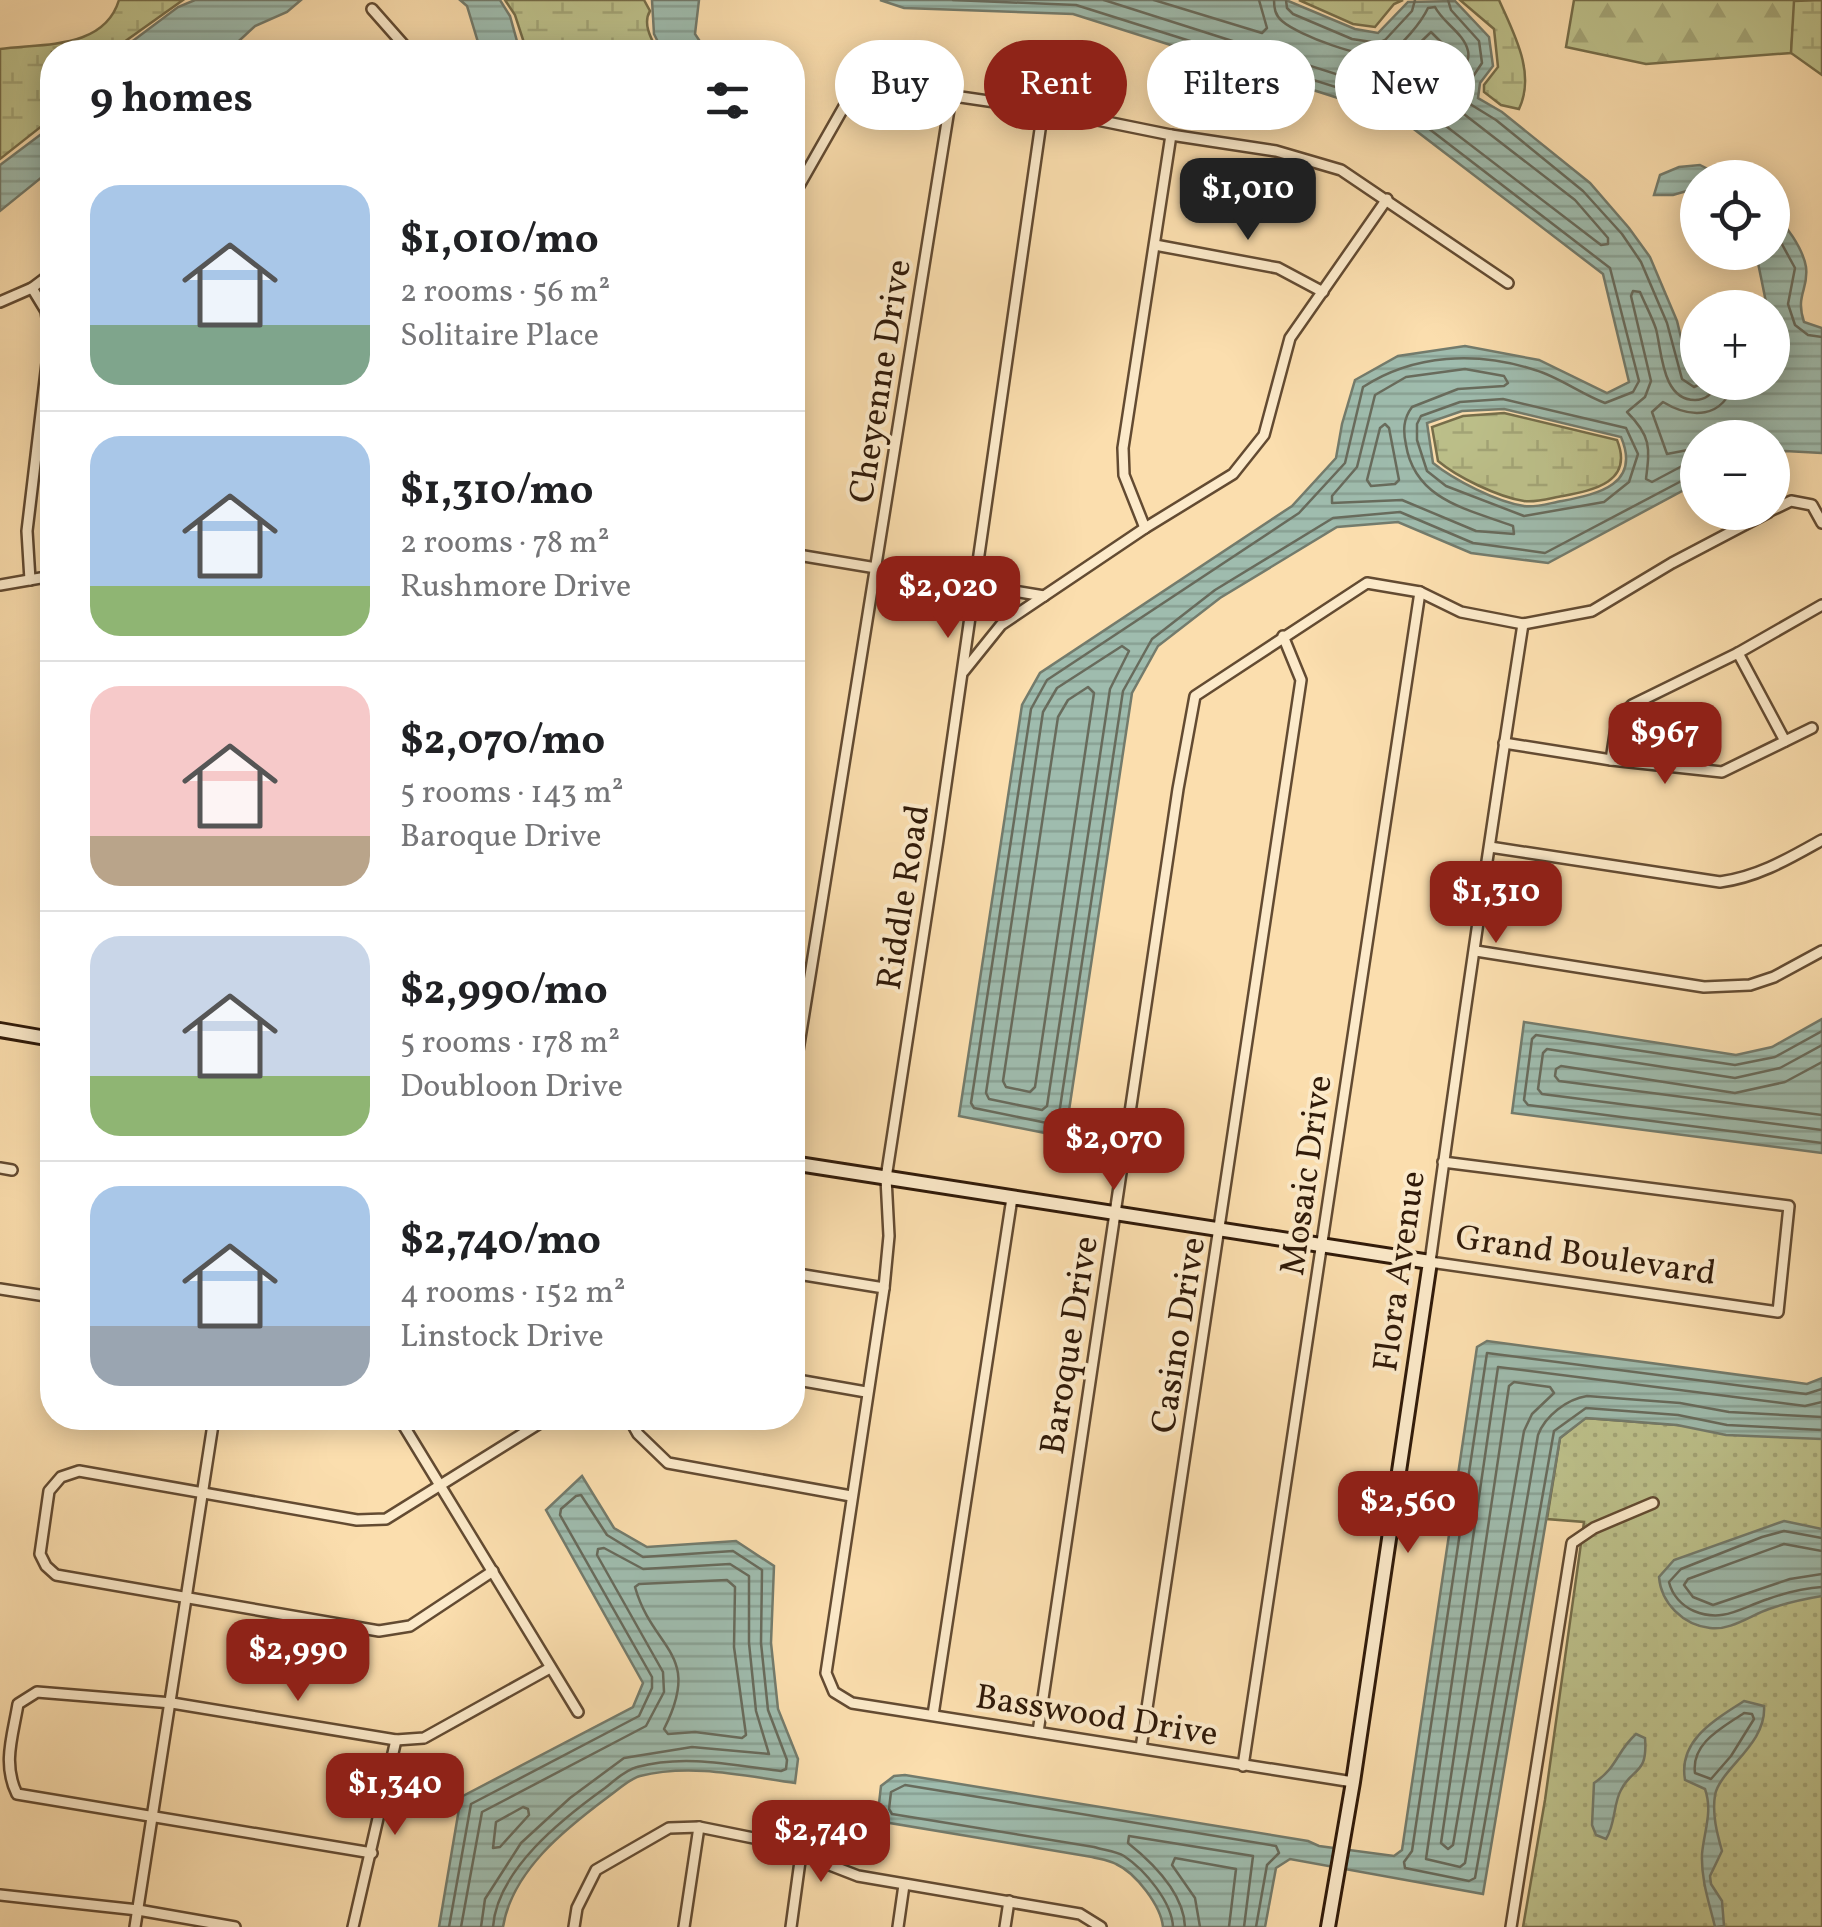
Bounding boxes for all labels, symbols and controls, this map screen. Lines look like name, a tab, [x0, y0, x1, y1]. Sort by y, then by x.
chip: Buy	[835, 40, 964, 130]
chip: Rent	[984, 40, 1127, 130]
chip: Filters	[1147, 40, 1315, 130]
chip: New	[1335, 40, 1475, 130]
text: 9 homes	[90, 71, 253, 130]
icon: filters	[700, 73, 755, 128]
pin: $1,010	[1167, 158, 1329, 243]
map controls	[1680, 160, 1790, 530]
button: locate	[1680, 160, 1790, 270]
text: $1,010	[1202, 168, 1294, 212]
text: $1,010/mo	[400, 212, 599, 271]
icon: home	[170, 225, 290, 345]
street label: Cheyenne Drive	[839, 256, 925, 507]
text: 2 rooms · 56 m²	[400, 271, 610, 315]
button: +	[1680, 290, 1790, 400]
text: Solitaire Place	[400, 315, 599, 359]
button: −	[1680, 420, 1790, 530]
text: $1,310/mo	[400, 463, 593, 522]
icon: home	[170, 476, 290, 596]
text: 2 rooms · 78 m²	[400, 522, 610, 566]
pin: $2,020	[867, 556, 1029, 641]
text: Rushmore Drive	[400, 566, 631, 610]
text: $2,020	[898, 566, 998, 610]
pin: $967	[1606, 702, 1724, 787]
text: $967	[1631, 712, 1700, 756]
text: $2,070/mo	[400, 713, 605, 772]
icon: home	[170, 726, 290, 846]
text: 5 rooms · 143 m²	[400, 772, 624, 816]
street label: Riddle Road	[867, 801, 943, 994]
text: Baroque Drive	[400, 816, 602, 860]
pin: $1,310	[1415, 861, 1577, 946]
text: $1,310	[1452, 871, 1540, 915]
text: $2,990/mo	[400, 963, 608, 1022]
icon: home	[170, 976, 290, 1096]
text: 5 rooms · 178 m²	[400, 1022, 620, 1066]
text: Doubloon Drive	[400, 1066, 623, 1110]
street label: Mosaic Drive	[1270, 1072, 1346, 1279]
pin: $2,070	[1033, 1108, 1195, 1193]
text: $2,070	[1065, 1118, 1163, 1162]
street label: Flora Avenue	[1363, 1168, 1439, 1375]
text: $2,740/mo	[400, 1213, 601, 1272]
street label: Grand Boulevard	[1452, 1215, 1719, 1299]
icon: home	[170, 1226, 290, 1346]
street label: Baroque Drive	[1030, 1233, 1112, 1458]
street label: Casino Drive	[1141, 1234, 1219, 1437]
text: 4 rooms · 152 m²	[400, 1272, 626, 1316]
text: Linstock Drive	[400, 1316, 604, 1360]
pin: $2,560	[1327, 1471, 1489, 1556]
text: $2,560	[1360, 1481, 1456, 1525]
pin: $2,990	[217, 1619, 379, 1704]
text: $2,990	[248, 1629, 348, 1673]
street label: Basswood Drive	[972, 1674, 1221, 1760]
pin: $1,340	[314, 1753, 476, 1838]
text: $1,340	[348, 1763, 442, 1807]
pin: $2,740	[740, 1800, 902, 1885]
text: $2,740	[774, 1810, 868, 1854]

